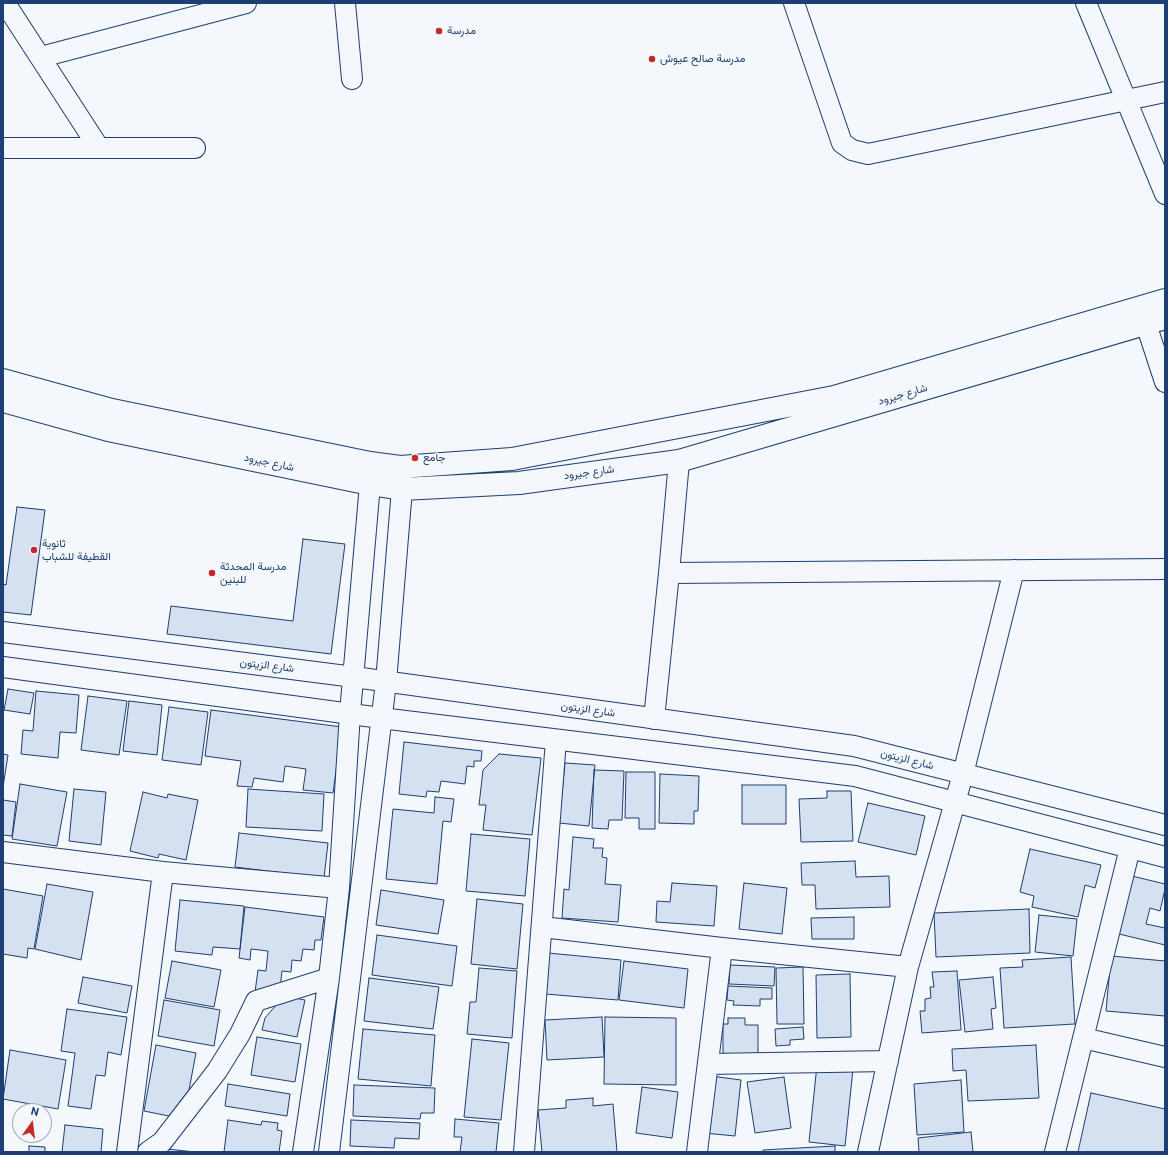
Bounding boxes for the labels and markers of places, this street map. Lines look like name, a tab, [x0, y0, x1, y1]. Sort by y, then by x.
place label: مدرسة	[447, 24, 476, 38]
marker: مدرسة	[434, 26, 444, 36]
place label: مدرسة صالح عيوش	[660, 52, 745, 66]
marker: مدرسة صالح عيوش	[647, 54, 657, 64]
place label: جامع	[423, 451, 446, 465]
marker: جامع	[410, 453, 420, 463]
place label: ثانوية القطيفة للشباب	[42, 537, 111, 563]
marker: ثانوية القطيفة للشباب	[29, 545, 39, 555]
place label: مدرسة المحدثة للبنين	[220, 560, 286, 586]
marker: مدرسة المحدثة للبنين	[207, 568, 217, 578]

